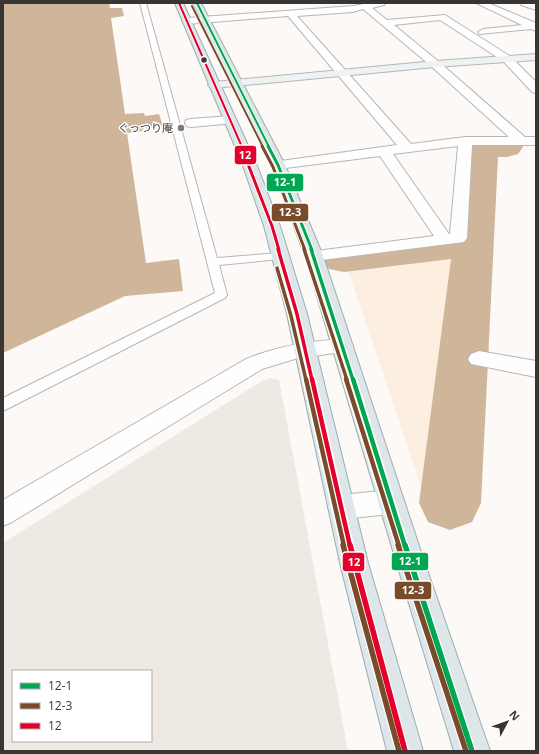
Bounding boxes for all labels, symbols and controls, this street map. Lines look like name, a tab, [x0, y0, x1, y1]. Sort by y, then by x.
unlabelled marker	[199, 55, 209, 65]
place label: ぐっつり庵	[118, 120, 173, 135]
marker: ぐっつり庵	[176, 123, 186, 133]
line badge: 12	[234, 145, 257, 165]
text: 12	[239, 147, 251, 162]
line badge: 12-1	[266, 173, 304, 192]
text: 12-1	[274, 174, 296, 189]
line badge: 12-3	[271, 203, 309, 222]
text: 12-3	[279, 204, 301, 219]
line badge: 12	[342, 552, 365, 572]
line badge: 12-1	[391, 552, 429, 571]
text: 12-1	[399, 553, 421, 568]
text: 12	[348, 554, 360, 569]
line badge: 12-3	[394, 581, 432, 600]
text: 12-3	[402, 582, 424, 597]
legend	[12, 670, 152, 742]
text: 12-1	[48, 677, 72, 694]
text: 12-3	[48, 697, 73, 714]
north arrow	[487, 702, 527, 742]
text: N	[506, 707, 524, 723]
text: 12	[48, 717, 62, 734]

